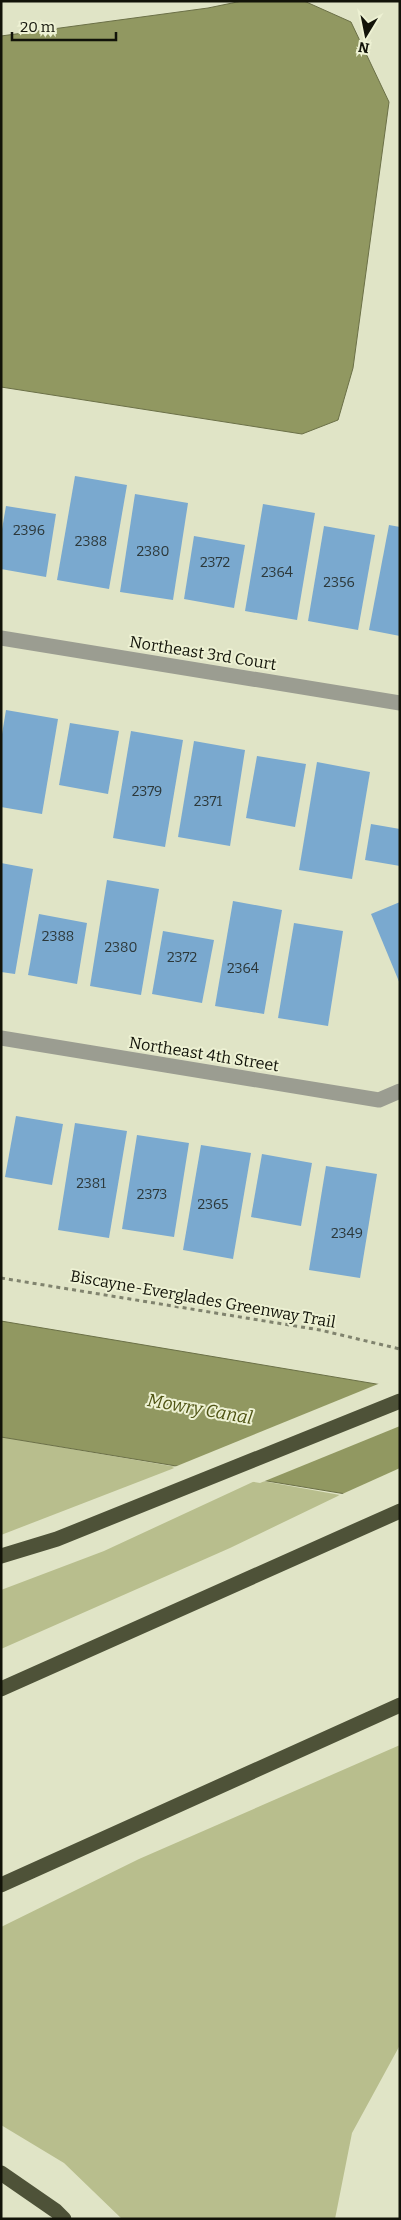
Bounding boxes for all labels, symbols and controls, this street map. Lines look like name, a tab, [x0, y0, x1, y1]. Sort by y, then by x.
scale bar	[12, 10, 116, 42]
north arrow	[341, 10, 391, 60]
text: 20 m	[20, 18, 56, 36]
text: N	[357, 38, 371, 57]
house number: 2396	[13, 522, 45, 539]
house number: 2388	[75, 533, 107, 550]
house number: 2380	[137, 543, 170, 560]
house number: 2372	[200, 554, 230, 571]
house number: 2364	[261, 564, 293, 581]
house number: 2356	[323, 574, 355, 591]
street label: Northeast 3rd Court	[128, 632, 278, 674]
house number: 2379	[132, 783, 162, 800]
house number: 2371	[194, 793, 223, 810]
house number: 2388	[42, 928, 74, 945]
house number: 2380	[105, 939, 138, 956]
house number: 2372	[167, 949, 197, 966]
house number: 2364	[227, 960, 259, 977]
street label: Northeast 4th Street	[128, 1033, 281, 1075]
house number: 2381	[76, 1175, 106, 1192]
house number: 2373	[137, 1186, 167, 1203]
house number: 2365	[197, 1196, 229, 1213]
house number: 2349	[331, 1225, 363, 1242]
street label: Biscayne-Everglades Greenway Trail	[69, 1266, 338, 1332]
water label: Mowry Canal	[146, 1389, 254, 1429]

